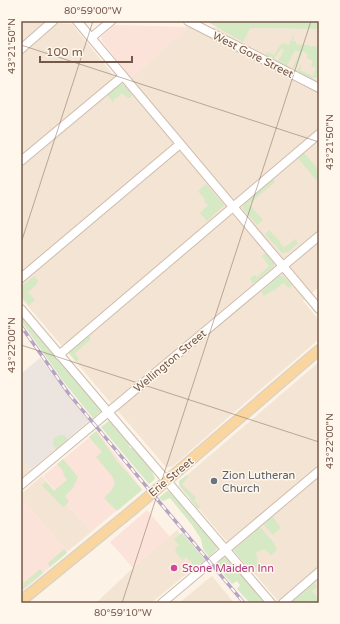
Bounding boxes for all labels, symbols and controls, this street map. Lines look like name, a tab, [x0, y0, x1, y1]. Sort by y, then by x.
text: 80°59'00"W	[64, 5, 122, 17]
text: 43°21'50"N	[6, 18, 18, 74]
street label: West Gore Street	[211, 29, 295, 81]
scale bar	[40, 38, 132, 64]
text: 100 m	[46, 45, 83, 59]
text: 43°21'50"N	[324, 114, 336, 170]
text: 43°22'00"N	[6, 317, 18, 373]
street label: Wellington Street	[131, 327, 209, 395]
text: 43°22'00"N	[324, 413, 336, 469]
street label: Erie Street	[146, 455, 196, 499]
place label: Zion Lutheran Church	[222, 469, 295, 495]
marker: Zion Lutheran Church	[209, 476, 219, 486]
place label: Stone Maiden Inn	[182, 562, 274, 575]
marker: Stone Maiden Inn	[169, 563, 179, 573]
text: 80°59'10"W	[94, 607, 152, 619]

